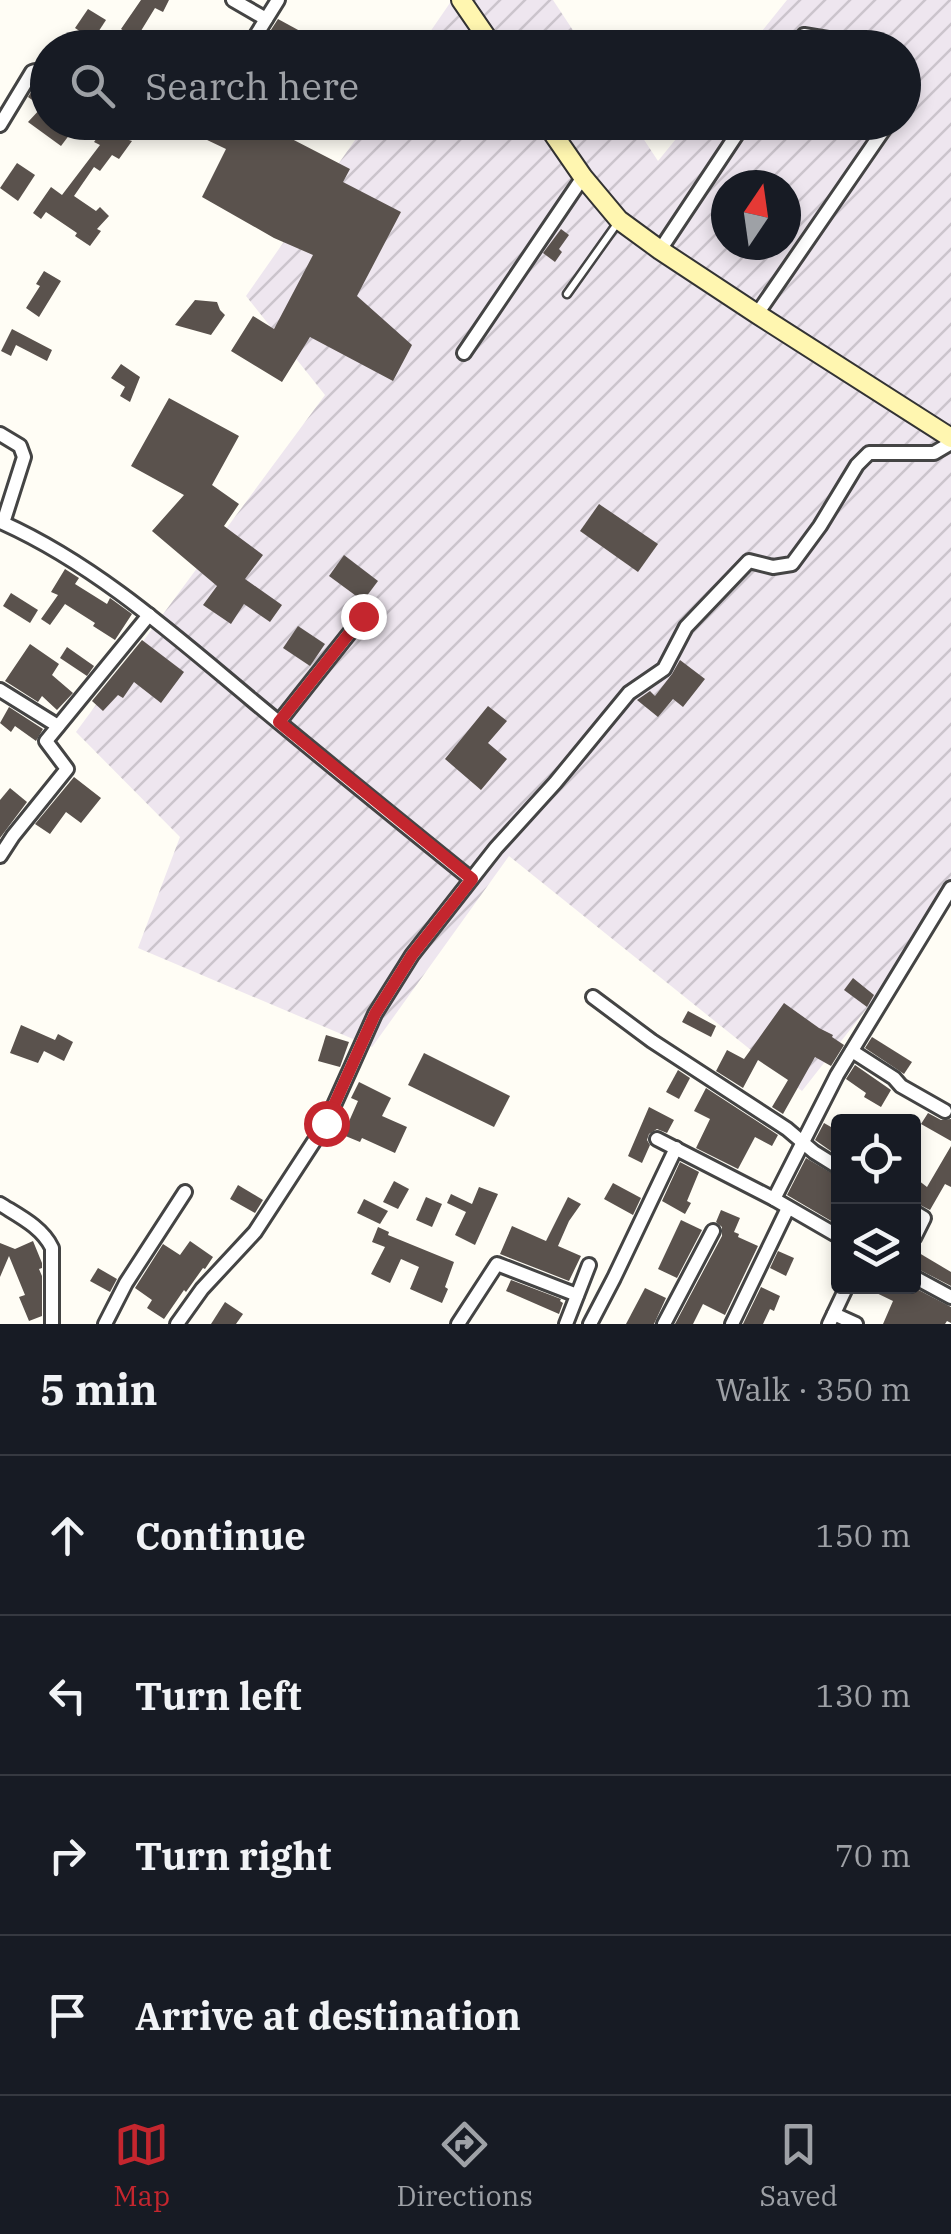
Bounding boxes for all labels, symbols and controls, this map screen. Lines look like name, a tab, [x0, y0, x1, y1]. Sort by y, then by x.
search box	[30, 30, 921, 140]
icon: search	[65, 58, 120, 113]
text: Search here	[145, 61, 359, 110]
north arrow	[711, 170, 801, 260]
route end	[341, 594, 387, 640]
route start	[304, 1101, 350, 1147]
map controls	[831, 1114, 921, 1294]
button: locate	[831, 1114, 921, 1204]
button: layers	[831, 1204, 921, 1294]
text: 5 min	[40, 1362, 158, 1417]
text: Walk · 350 m	[715, 1368, 911, 1410]
icon: ahead	[40, 1508, 95, 1563]
text: Continue	[135, 1511, 306, 1560]
text: 150 m	[815, 1514, 911, 1556]
icon: left	[40, 1668, 95, 1723]
text: Turn left	[135, 1671, 302, 1720]
text: 130 m	[815, 1674, 911, 1716]
icon: right	[40, 1828, 95, 1883]
text: Turn right	[135, 1831, 331, 1880]
text: 70 m	[835, 1834, 911, 1876]
icon: arrive	[40, 1988, 95, 2043]
text: Arrive at destination	[135, 1991, 521, 2040]
tab: Map	[113, 2117, 170, 2214]
tab: Directions	[396, 2117, 533, 2214]
tab: Saved	[759, 2117, 838, 2214]

